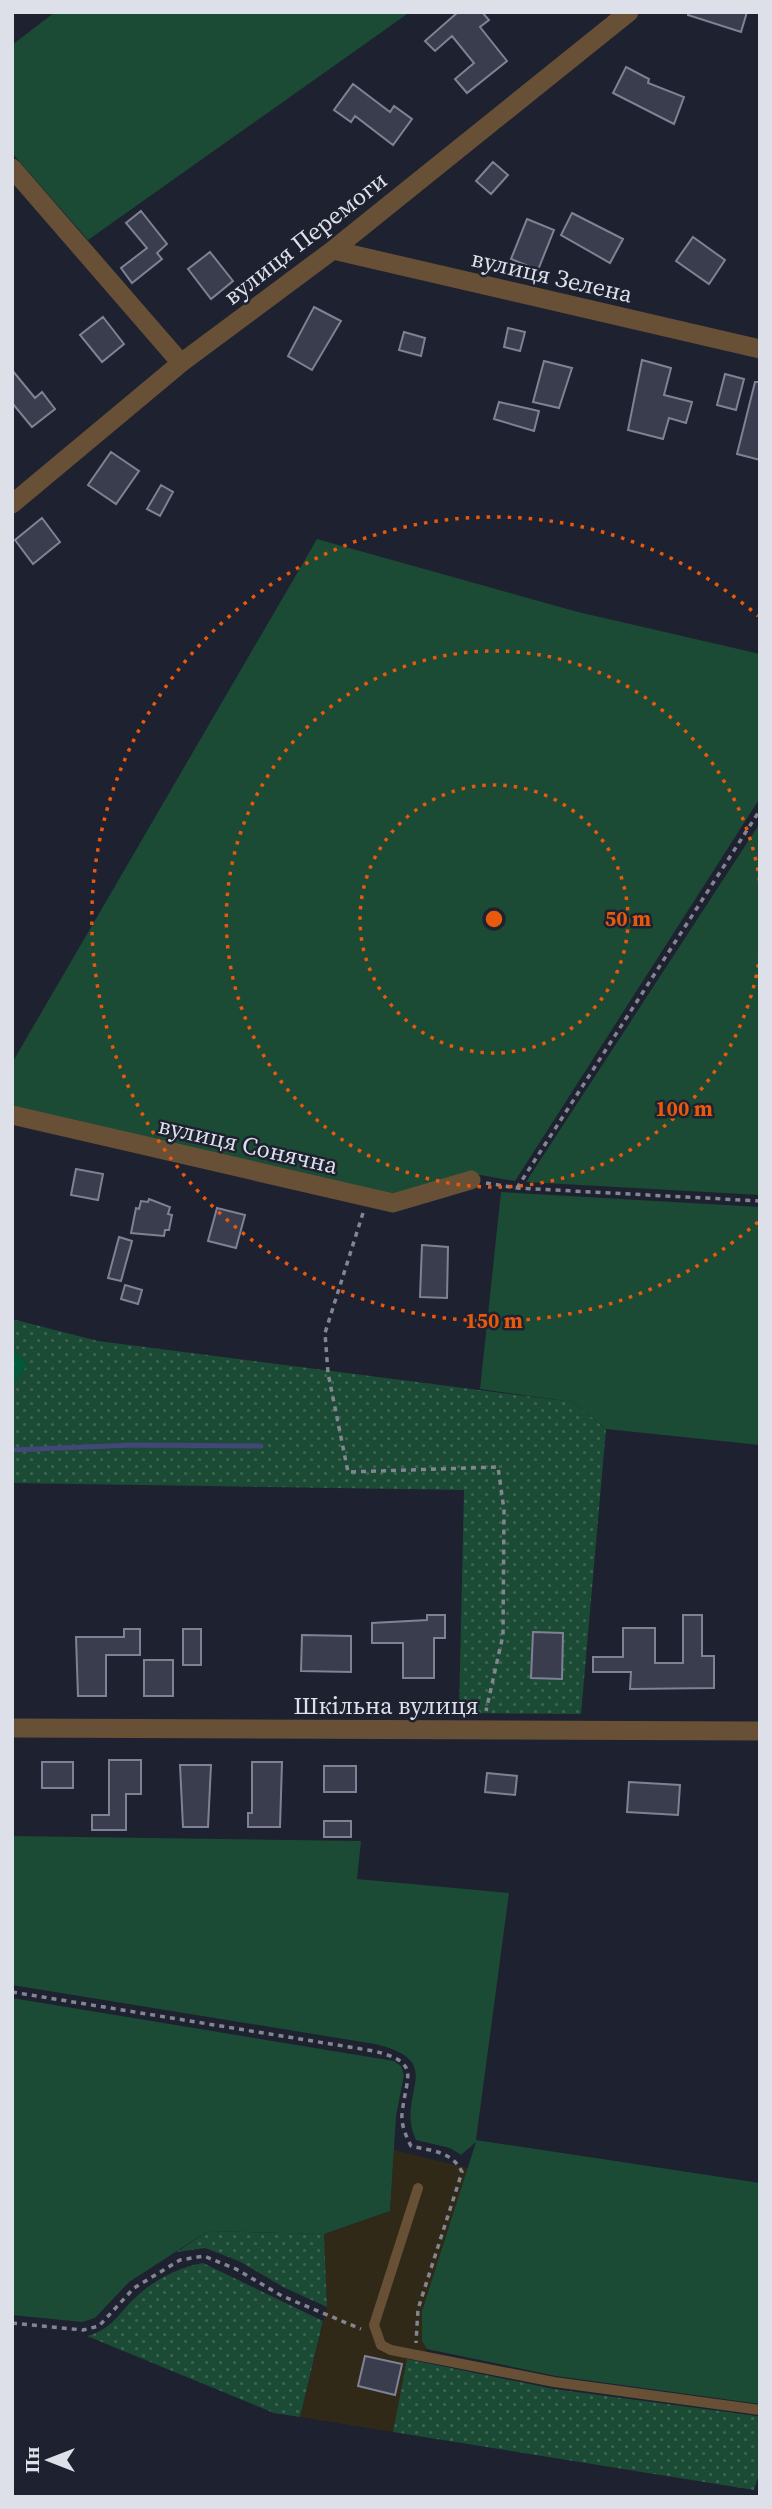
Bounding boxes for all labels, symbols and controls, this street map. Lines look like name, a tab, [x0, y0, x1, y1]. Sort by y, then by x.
street label: вулиця Перемоги	[216, 164, 394, 312]
street label: вулиця Зелена	[468, 241, 637, 311]
text: 50 m	[605, 904, 651, 933]
centre of rings	[482, 907, 506, 931]
text: 100 m	[655, 1094, 713, 1123]
street label: вулиця Сонячна	[155, 1108, 342, 1182]
text: 150 m	[465, 1306, 523, 1335]
street label: Шкільна вулиця	[294, 1689, 478, 1722]
north arrow	[14, 2425, 84, 2495]
text: Пн	[19, 2447, 45, 2473]

